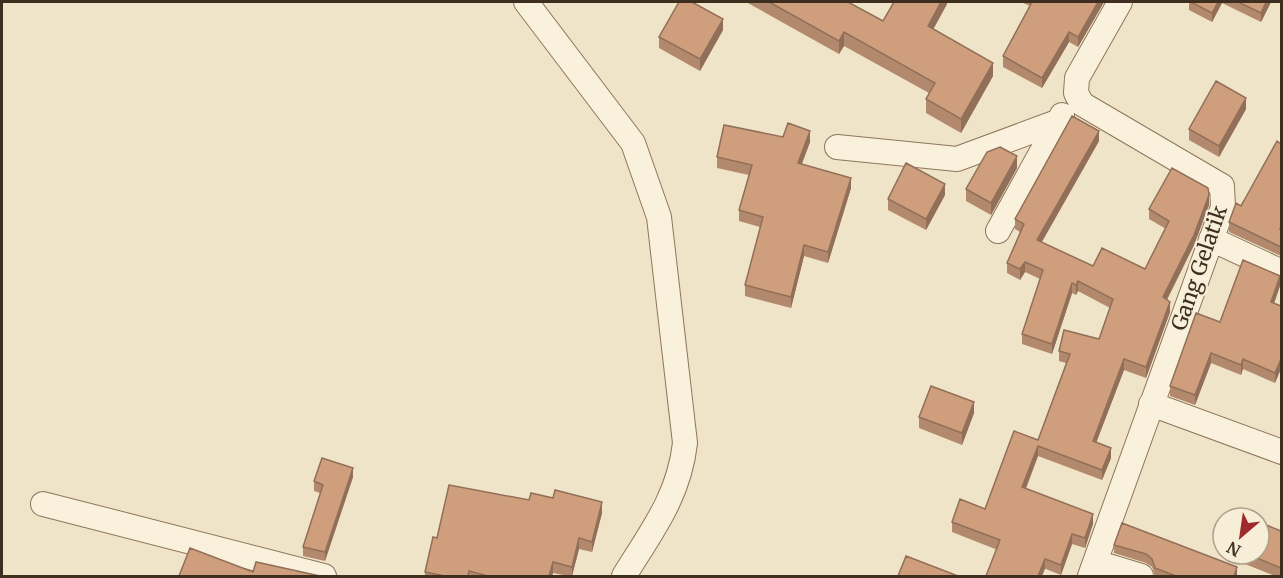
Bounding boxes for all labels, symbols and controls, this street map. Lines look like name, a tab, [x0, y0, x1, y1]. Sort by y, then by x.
street label: Gang Gelatik	[1165, 201, 1233, 334]
north arrow	[1211, 506, 1271, 566]
text: N	[1223, 537, 1244, 561]

